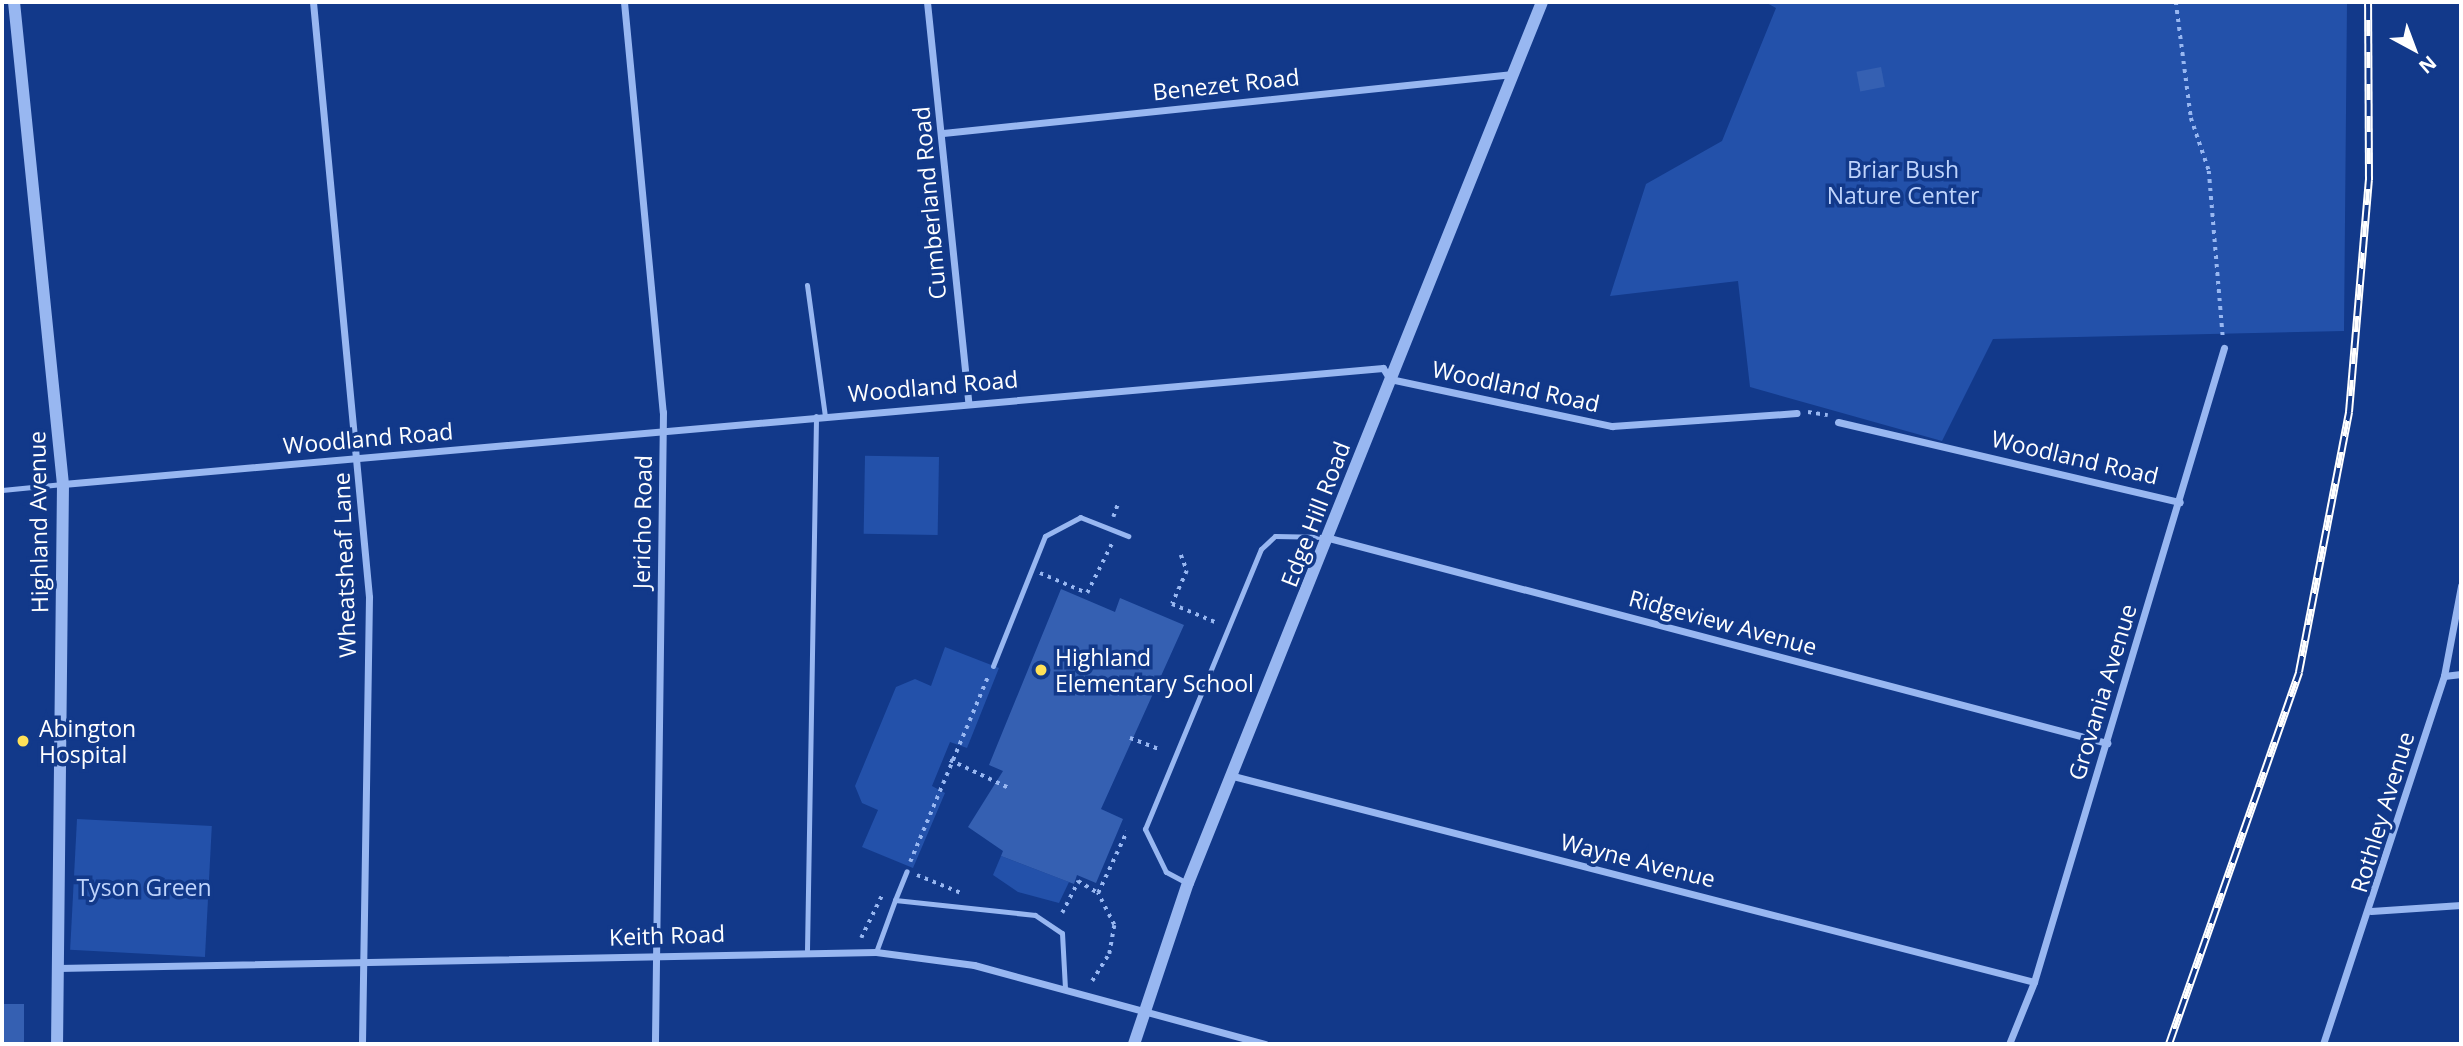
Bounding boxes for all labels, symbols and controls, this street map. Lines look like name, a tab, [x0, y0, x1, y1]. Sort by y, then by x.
north arrow	[2379, 14, 2449, 84]
text: N	[2413, 50, 2442, 80]
street label: Benezet Road	[1151, 63, 1301, 105]
street label: Cumberland Road	[907, 105, 951, 301]
park label: Briar Bush Nature Center	[1827, 155, 1979, 209]
street label: Woodland Road	[1430, 355, 1602, 417]
street label: Woodland Road	[847, 365, 1019, 407]
street label: Woodland Road	[282, 417, 454, 459]
street label: Woodland Road	[1989, 424, 2161, 490]
street label: Highland Avenue	[23, 431, 53, 613]
street label: Edge Hill Road	[1275, 437, 1355, 591]
street label: Jericho Road	[627, 455, 657, 589]
street label: Wheatsheaf Lane	[327, 472, 361, 658]
street label: Ridgeview Avenue	[1626, 584, 1820, 660]
street label: Grovania Avenue	[2062, 600, 2142, 784]
place label: Highland Elementary School	[1055, 643, 1254, 697]
marker: Highland Elementary School	[1033, 662, 1049, 678]
place label: Abington Hospital	[39, 714, 136, 768]
street label: Rothley Avenue	[2344, 728, 2420, 896]
marker: Abington Hospital	[13, 731, 33, 751]
street label: Wayne Avenue	[1558, 827, 1718, 893]
park label: Tyson Green	[76, 873, 212, 901]
street label: Keith Road	[609, 919, 725, 951]

